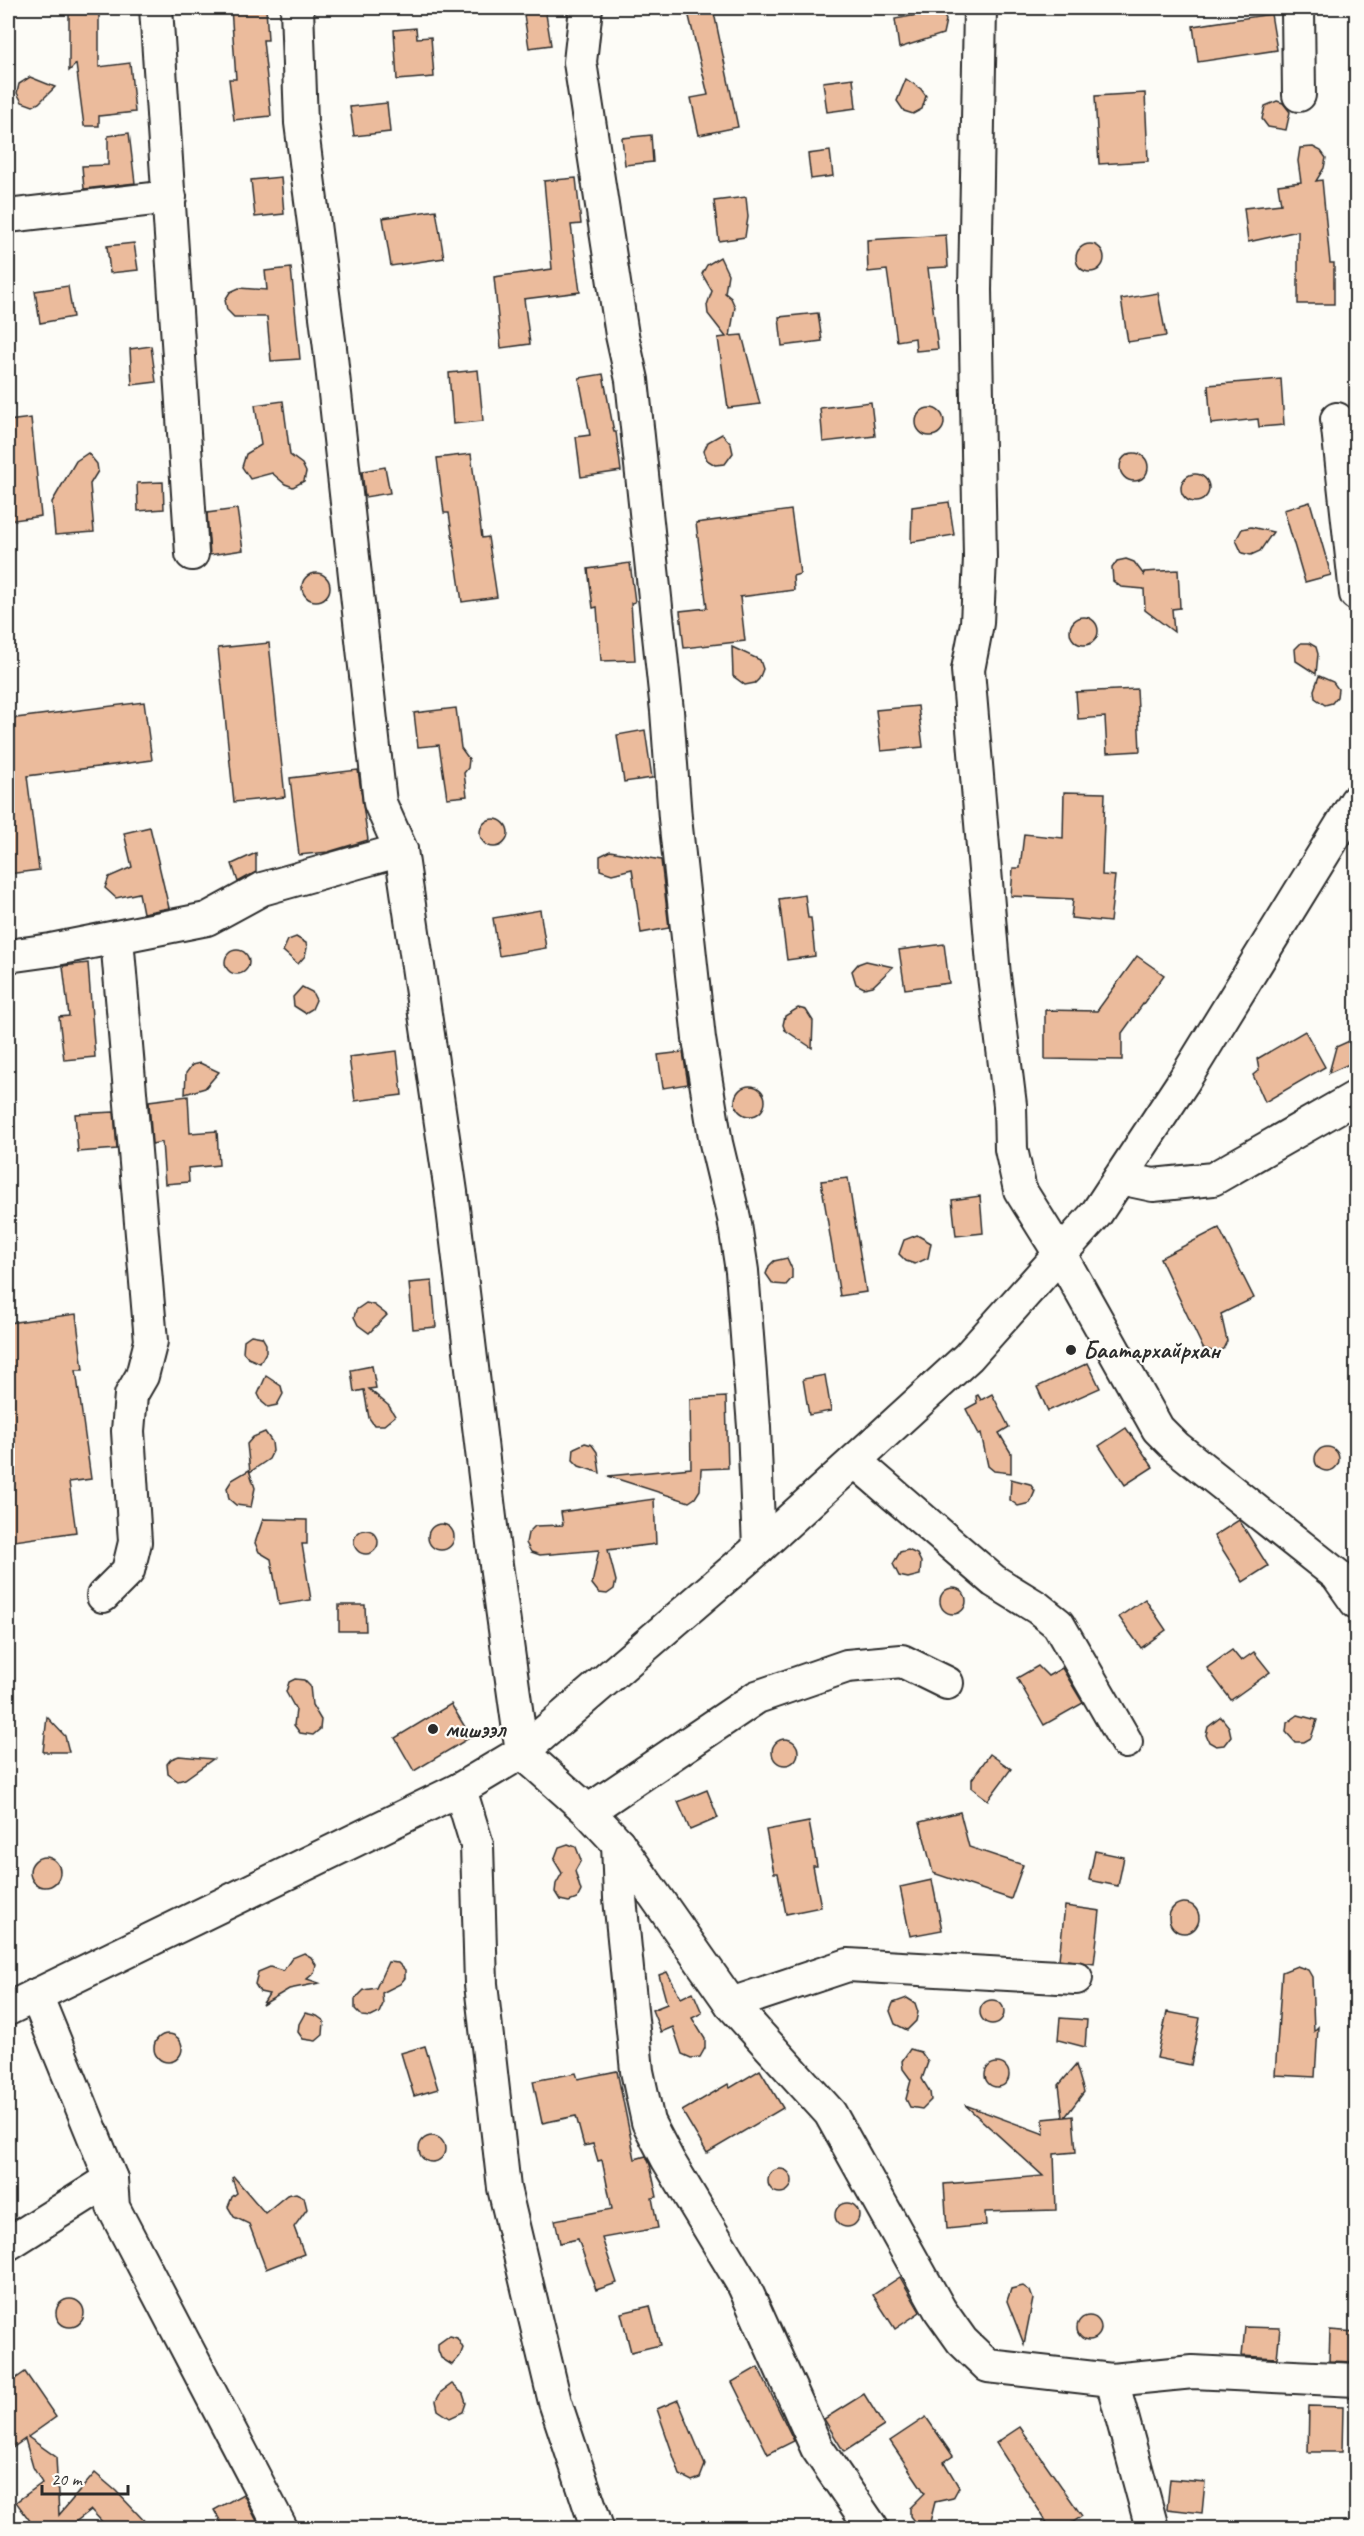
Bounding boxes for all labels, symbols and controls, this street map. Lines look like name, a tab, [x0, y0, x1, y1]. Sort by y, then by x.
place label: Баатархайрхан	[1083, 1335, 1222, 1365]
marker: Баатархайрхан	[1064, 1343, 1078, 1357]
place label: мишээл	[445, 1714, 507, 1744]
marker: мишээл	[426, 1722, 440, 1736]
scale bar	[42, 2458, 128, 2496]
text: 20 m	[51, 2468, 84, 2490]

